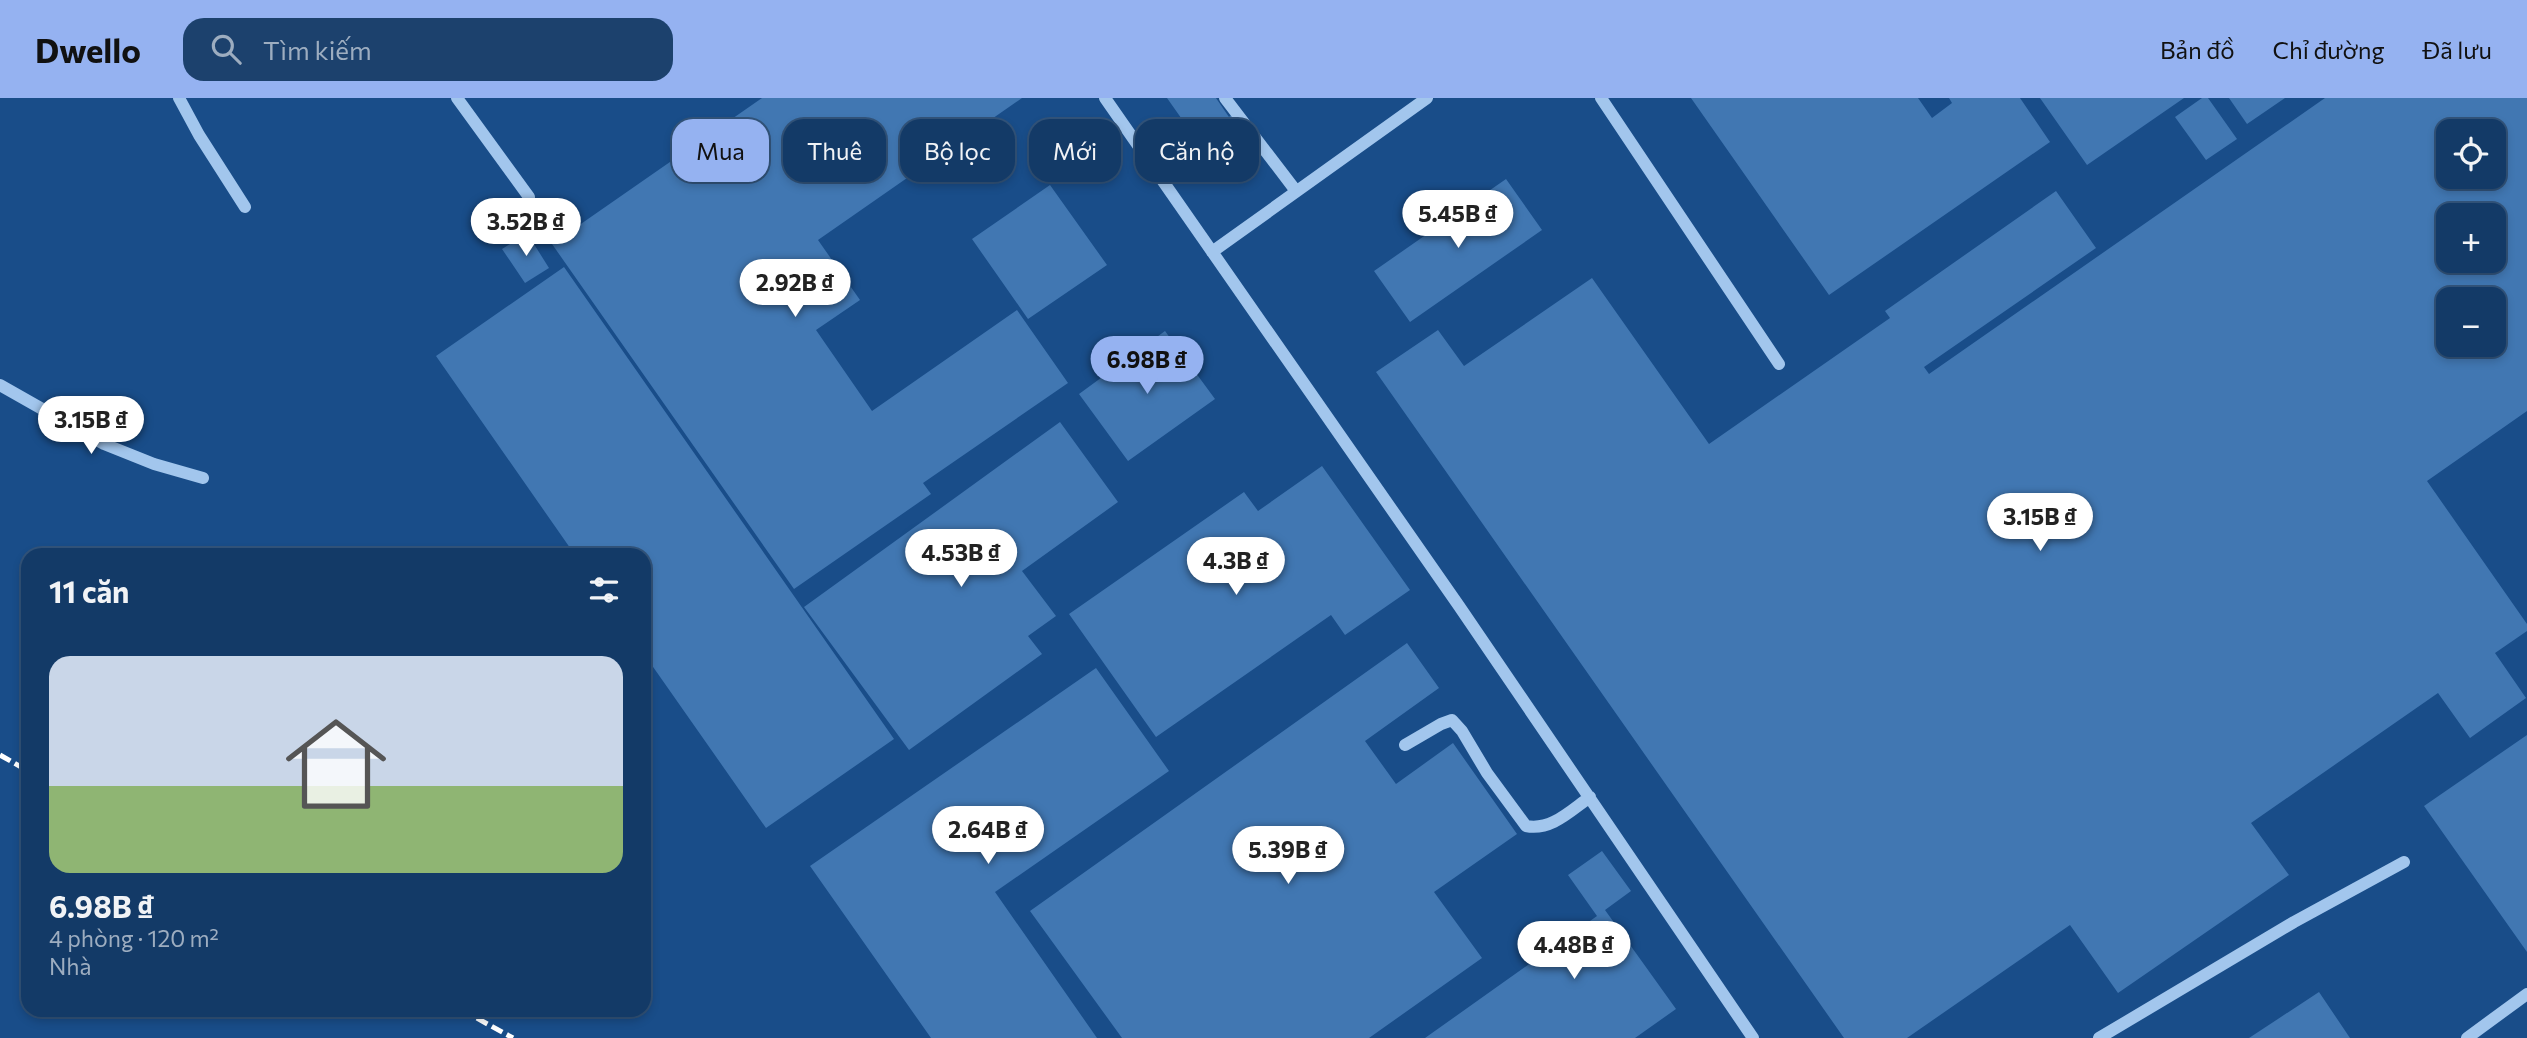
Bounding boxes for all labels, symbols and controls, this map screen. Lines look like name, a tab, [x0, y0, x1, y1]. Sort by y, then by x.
search box	[183, 18, 673, 81]
text: Dwello	[35, 29, 141, 70]
icon: search	[207, 30, 245, 68]
text: Tìm kiếm	[263, 34, 372, 65]
text: Bản đồ	[2160, 35, 2235, 64]
text: Chỉ đường	[2273, 35, 2384, 64]
text: Đã lưu	[2422, 35, 2492, 64]
chip: Mua	[672, 119, 769, 182]
chip: Thuê	[783, 119, 886, 182]
chip: Bộ lọc	[900, 119, 1015, 182]
chip: Mới	[1029, 119, 1121, 182]
chip: Căn hộ	[1135, 119, 1259, 182]
map controls	[2436, 119, 2506, 357]
button: locate	[2436, 119, 2506, 189]
pin: 5.45B ₫	[1393, 190, 1523, 250]
pin: 3.52B ₫	[461, 198, 591, 258]
text: 5.45B ₫	[1418, 199, 1498, 227]
button: +	[2436, 203, 2506, 273]
text: 3.52B ₫	[487, 207, 565, 235]
pin: 2.92B ₫	[730, 260, 860, 319]
text: 2.92B ₫	[756, 268, 834, 296]
button: −	[2436, 287, 2506, 357]
pin: 6.98B ₫	[1082, 336, 1212, 396]
text: 6.98B ₫	[1107, 345, 1187, 373]
pin: 3.15B ₫	[26, 396, 156, 456]
text: 3.15B ₫	[54, 405, 128, 433]
pin: 3.15B ₫	[1975, 494, 2105, 553]
text: 3.15B ₫	[2003, 502, 2077, 530]
pin: 4.53B ₫	[896, 530, 1026, 589]
text: 4.53B ₫	[921, 538, 1001, 566]
pin: 4.3B ₫	[1179, 538, 1293, 597]
text: 4.3B ₫	[1203, 546, 1269, 574]
icon: filters	[585, 571, 623, 609]
text: 11 căn	[49, 572, 129, 609]
icon: home	[273, 701, 399, 827]
pin: 2.64B ₫	[923, 806, 1053, 866]
text: 2.64B ₫	[948, 815, 1028, 843]
pin: 5.39B ₫	[1223, 826, 1353, 886]
text: 5.39B ₫	[1248, 835, 1328, 863]
text: 6.98B ₫	[49, 887, 154, 924]
pin: 4.48B ₫	[1509, 922, 1639, 981]
text: 4 phòng · 120 m²	[49, 924, 219, 952]
text: 4.48B ₫	[1533, 930, 1615, 958]
text: Nhà	[49, 952, 91, 980]

